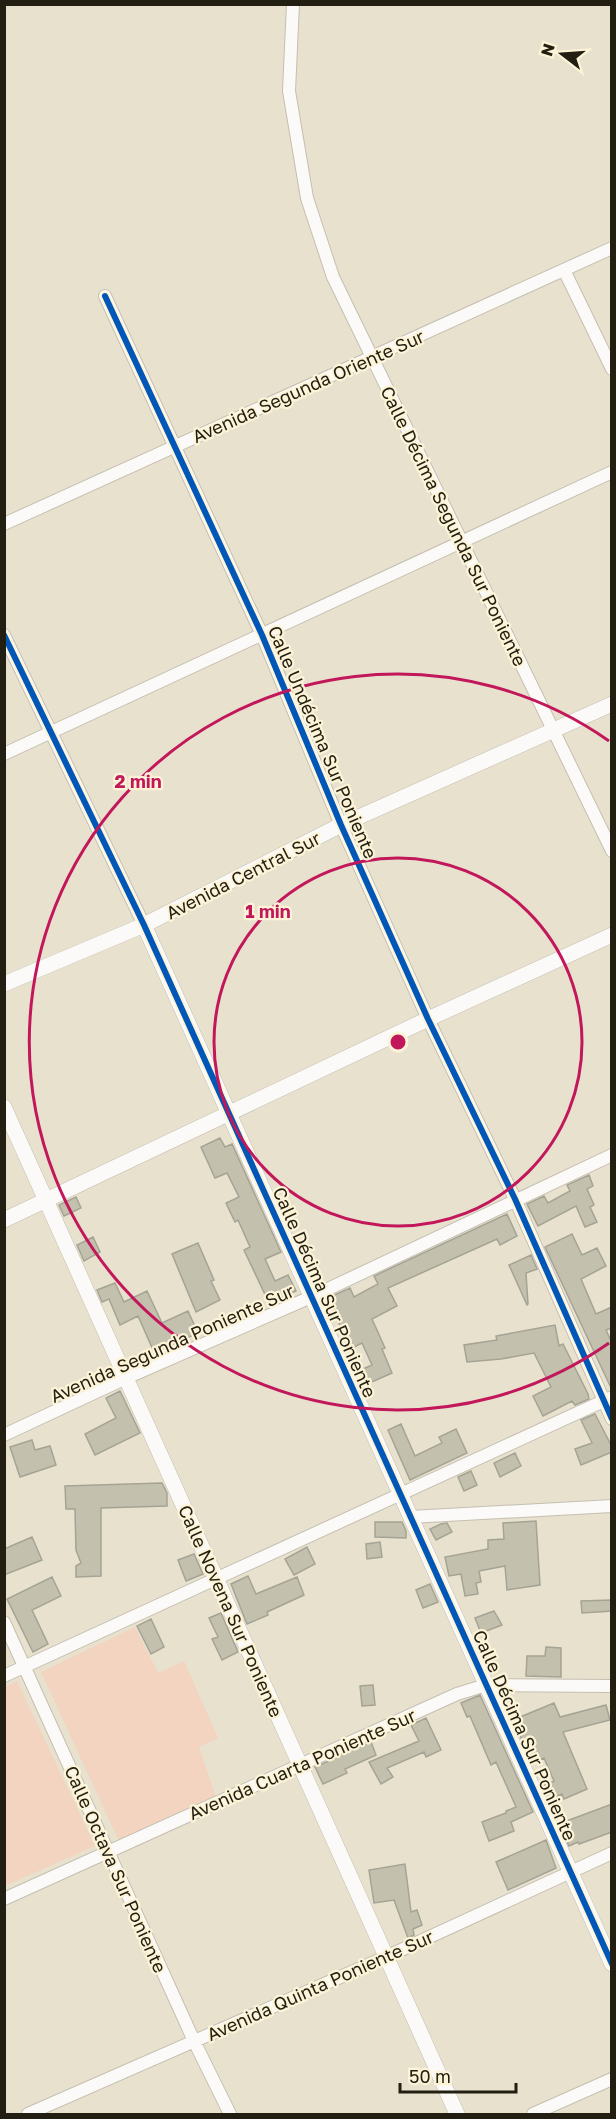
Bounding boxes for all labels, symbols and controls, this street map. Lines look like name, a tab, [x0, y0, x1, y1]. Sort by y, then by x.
north arrow	[532, 24, 592, 84]
text: N	[536, 41, 559, 58]
street label: Avenida Segunda Oriente Sur	[189, 325, 427, 447]
street label: Calle Décima Segunda Sur Poniente	[376, 382, 532, 670]
street label: Calle Undécima Sur Poniente	[264, 622, 382, 862]
text: 2 min	[114, 770, 162, 792]
street label: Avenida Central Sur	[162, 827, 324, 923]
text: 1 min	[245, 900, 291, 922]
centre of rings	[388, 1032, 408, 1052]
street label: Calle Décima Sur Poniente	[269, 1183, 381, 1401]
street label: Avenida Segunda Poniente Sur	[47, 1279, 297, 1407]
street label: Calle Novena Sur Poniente	[174, 1502, 288, 1720]
street label: Calle Décima Sur Poniente	[469, 1626, 581, 1844]
street label: Avenida Cuarta Poniente Sur	[185, 1704, 419, 1824]
street label: Calle Octava Sur Poniente	[60, 1762, 172, 1976]
street label: Avenida Quinta Poniente Sur	[203, 1925, 437, 2045]
scale bar	[400, 2056, 516, 2094]
text: 50 m	[409, 2065, 451, 2087]

